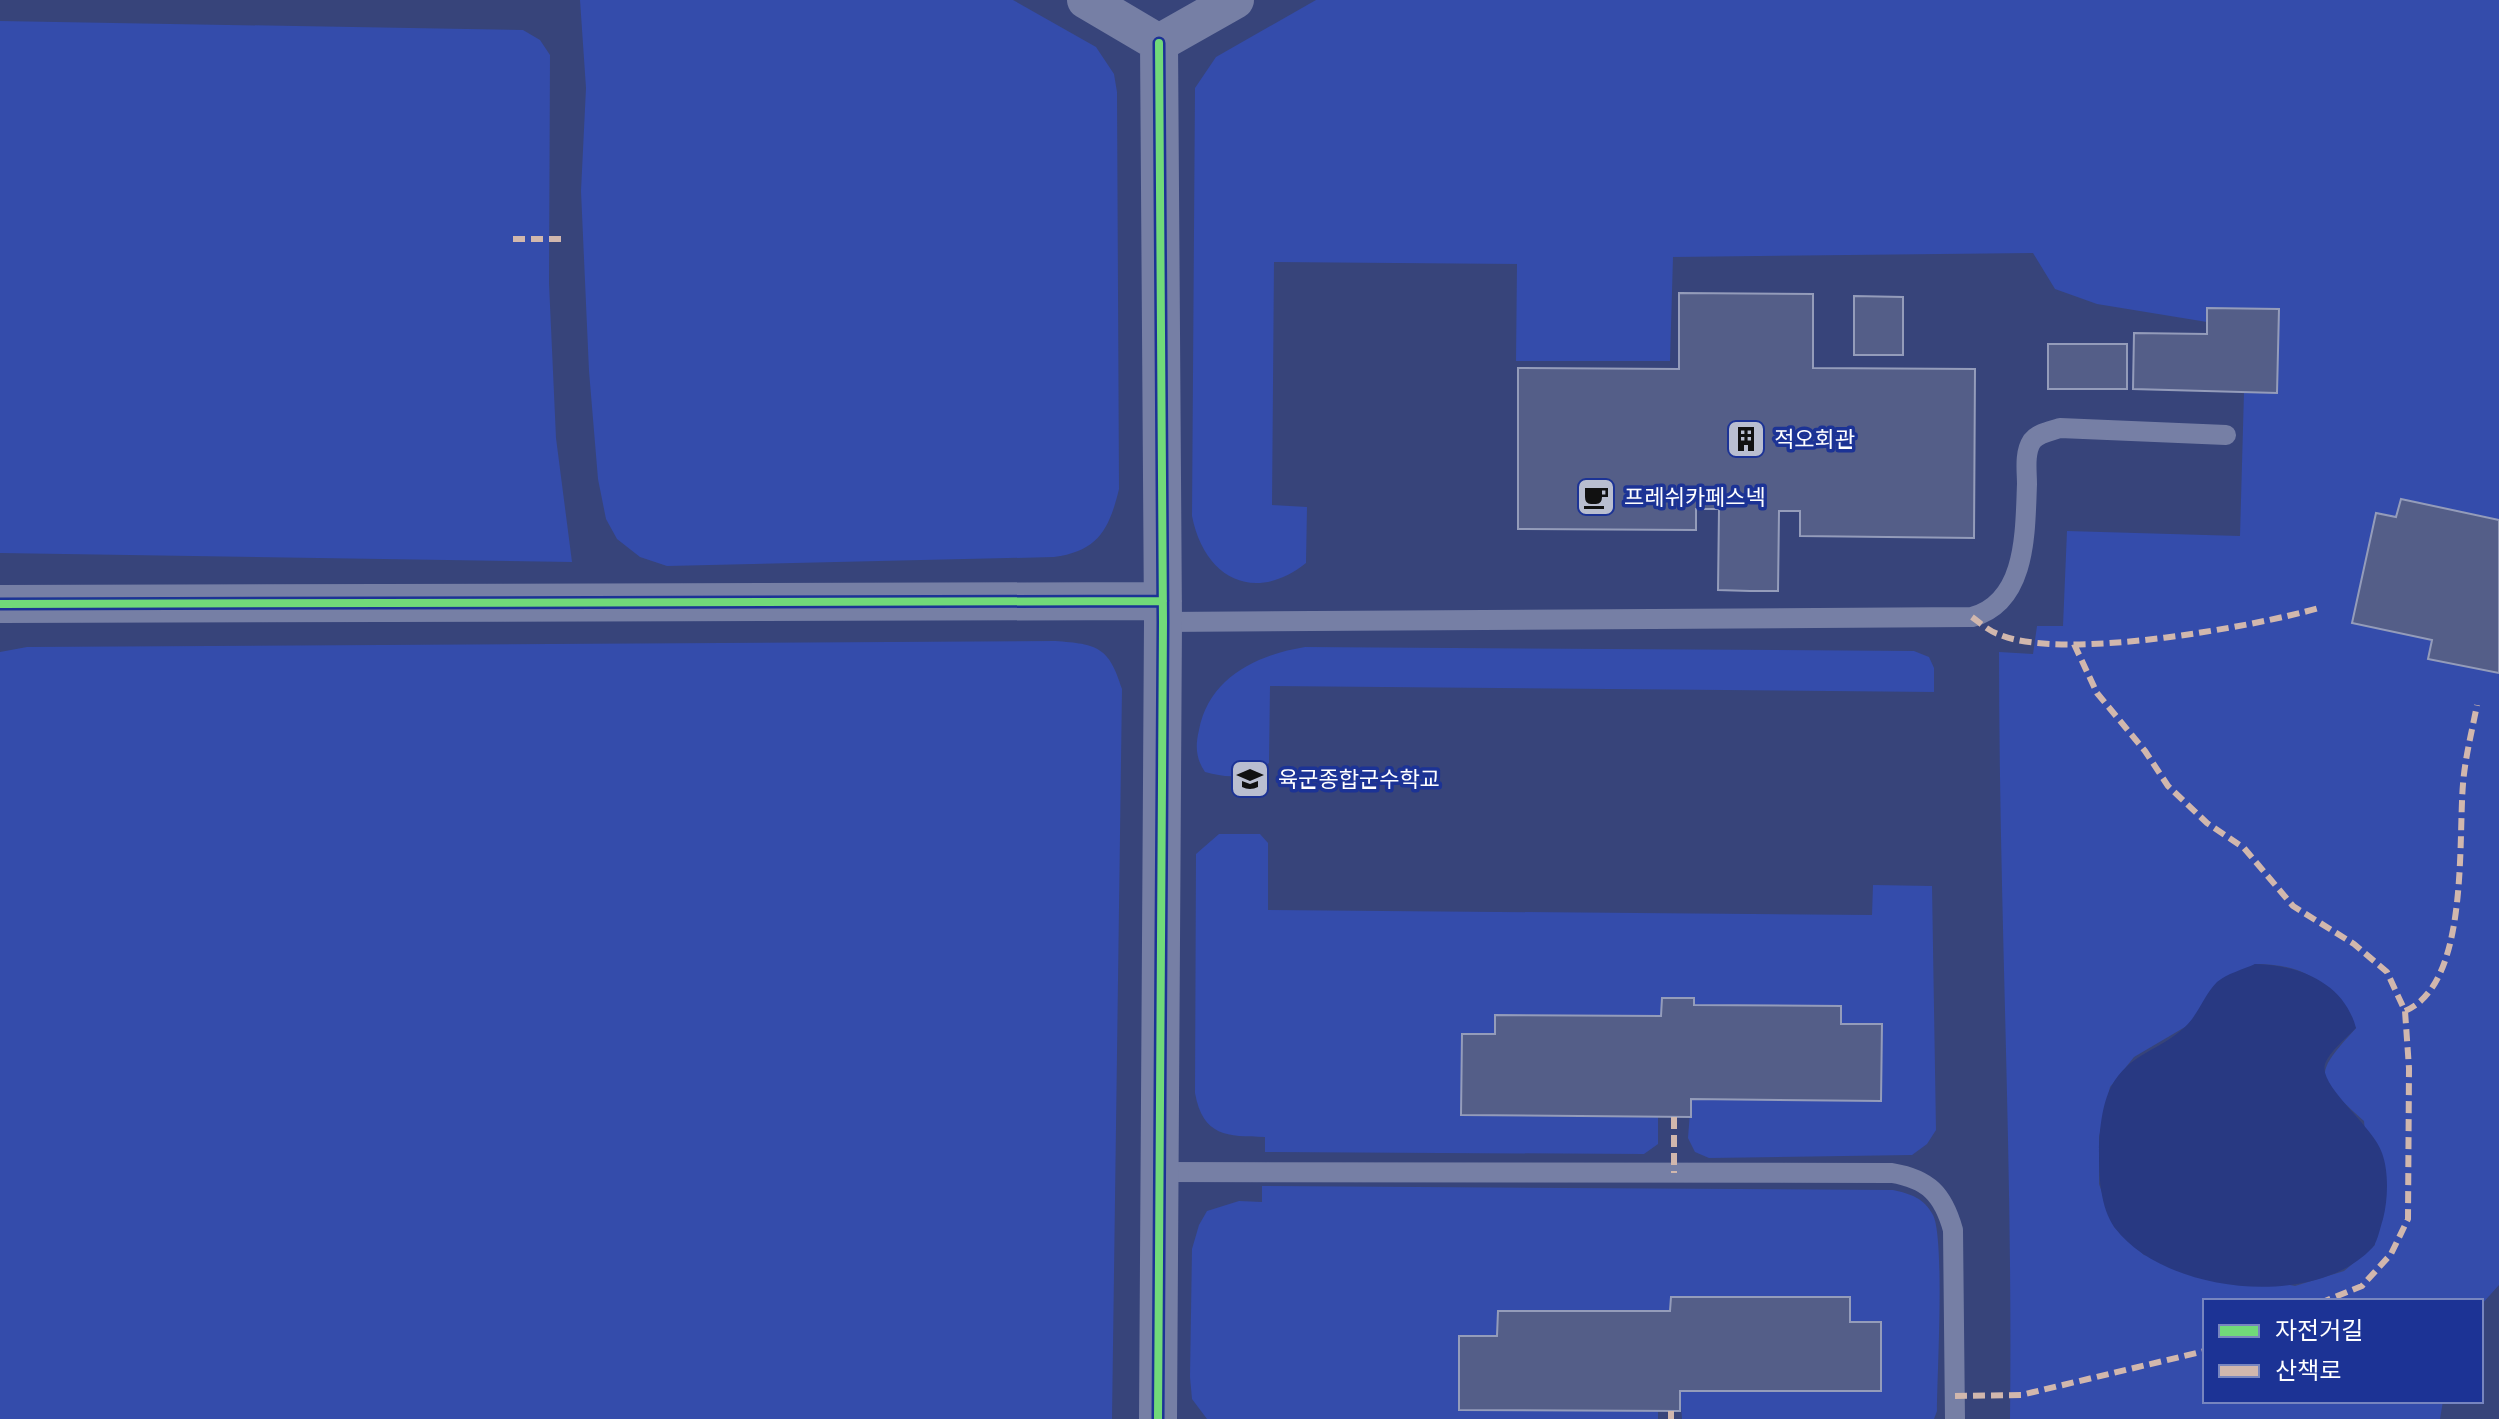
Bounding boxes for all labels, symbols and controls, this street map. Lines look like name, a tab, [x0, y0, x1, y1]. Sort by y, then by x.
building icon: 적오회관	[1725, 418, 1767, 460]
place label: 적오회관	[1774, 426, 1855, 453]
cafe icon: 프레쉬카페스넥	[1575, 476, 1617, 518]
place label: 프레쉬카페스넥	[1624, 484, 1766, 511]
school or university icon: 육군종합군수학교	[1229, 758, 1271, 800]
place label: 육군종합군수학교	[1278, 766, 1440, 793]
legend	[2203, 1299, 2483, 1403]
text: 자전거길	[2275, 1316, 2363, 1346]
text: 산책로	[2275, 1356, 2341, 1386]

